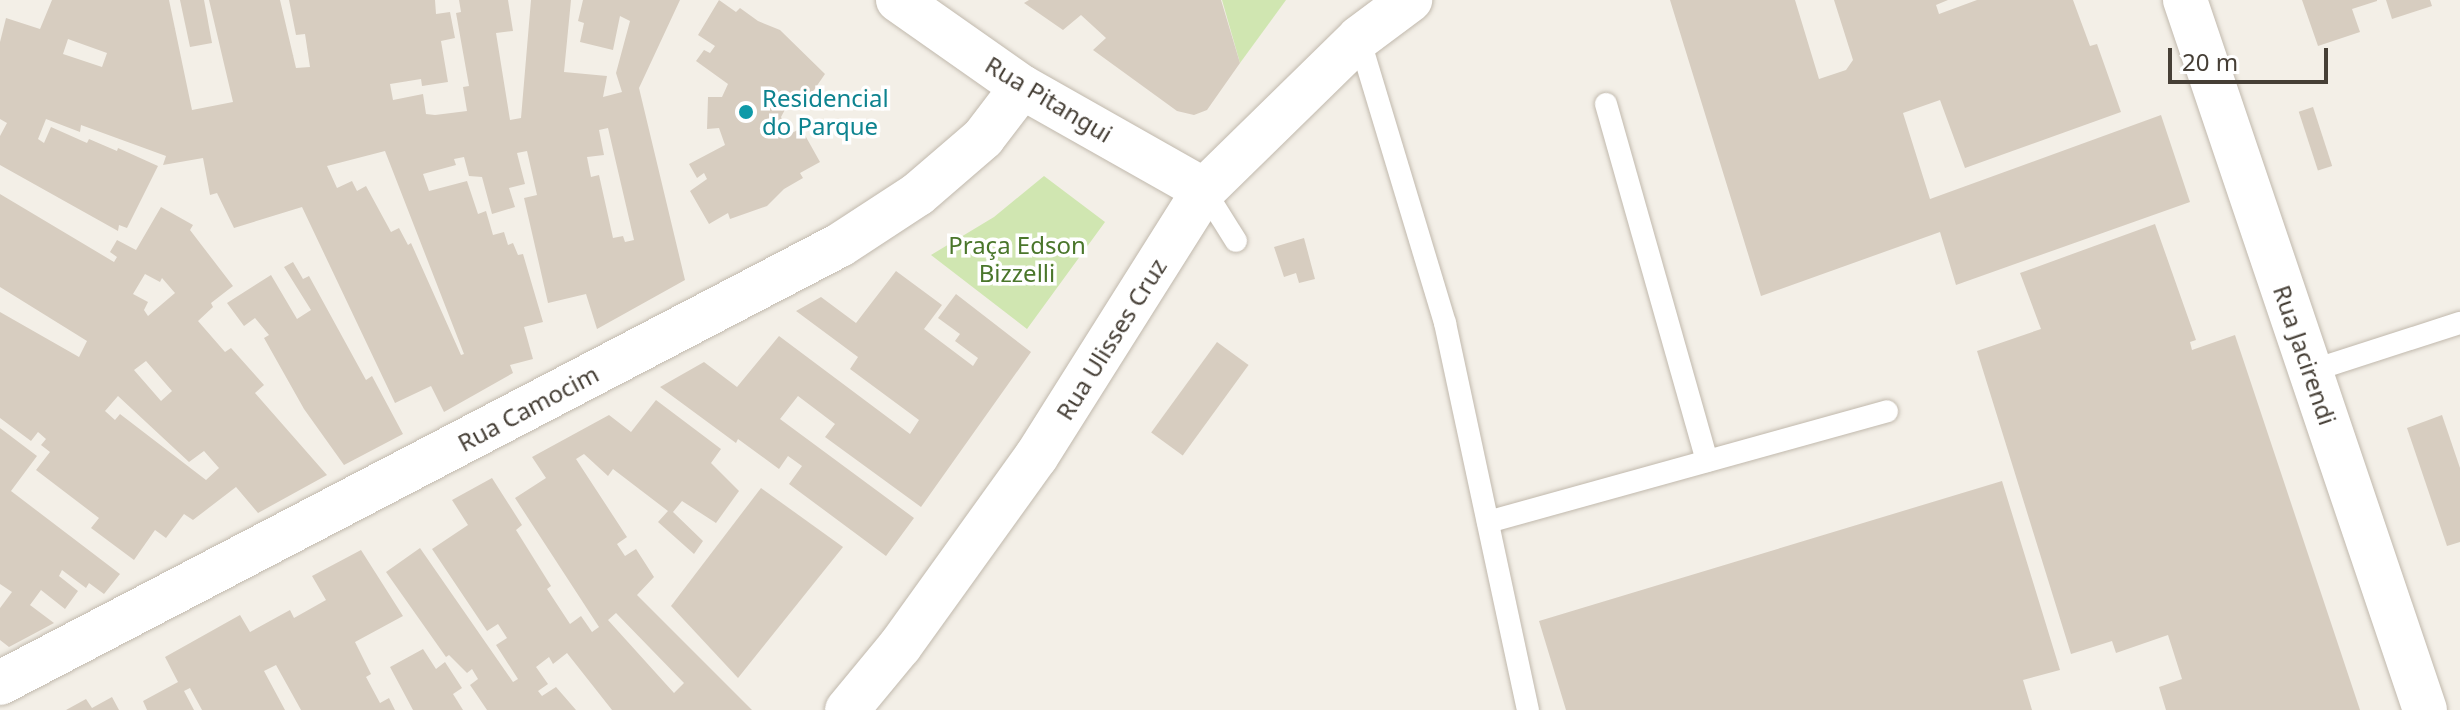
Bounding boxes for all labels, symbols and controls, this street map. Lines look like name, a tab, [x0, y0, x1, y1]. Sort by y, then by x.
scale bar	[2172, 32, 2332, 82]
text: 20 m	[2182, 45, 2238, 78]
street label: Rua Pitangui	[980, 50, 1118, 148]
place label: Residencial do Parque	[762, 84, 889, 140]
marker: Residencial do Parque	[737, 103, 755, 121]
park label: Praça Edson Bizzelli	[948, 231, 1086, 287]
street label: Rua Ulisses Cruz	[1050, 253, 1172, 425]
street label: Rua Jacirendi	[2268, 281, 2342, 429]
street label: Rua Camocim	[453, 359, 603, 457]

